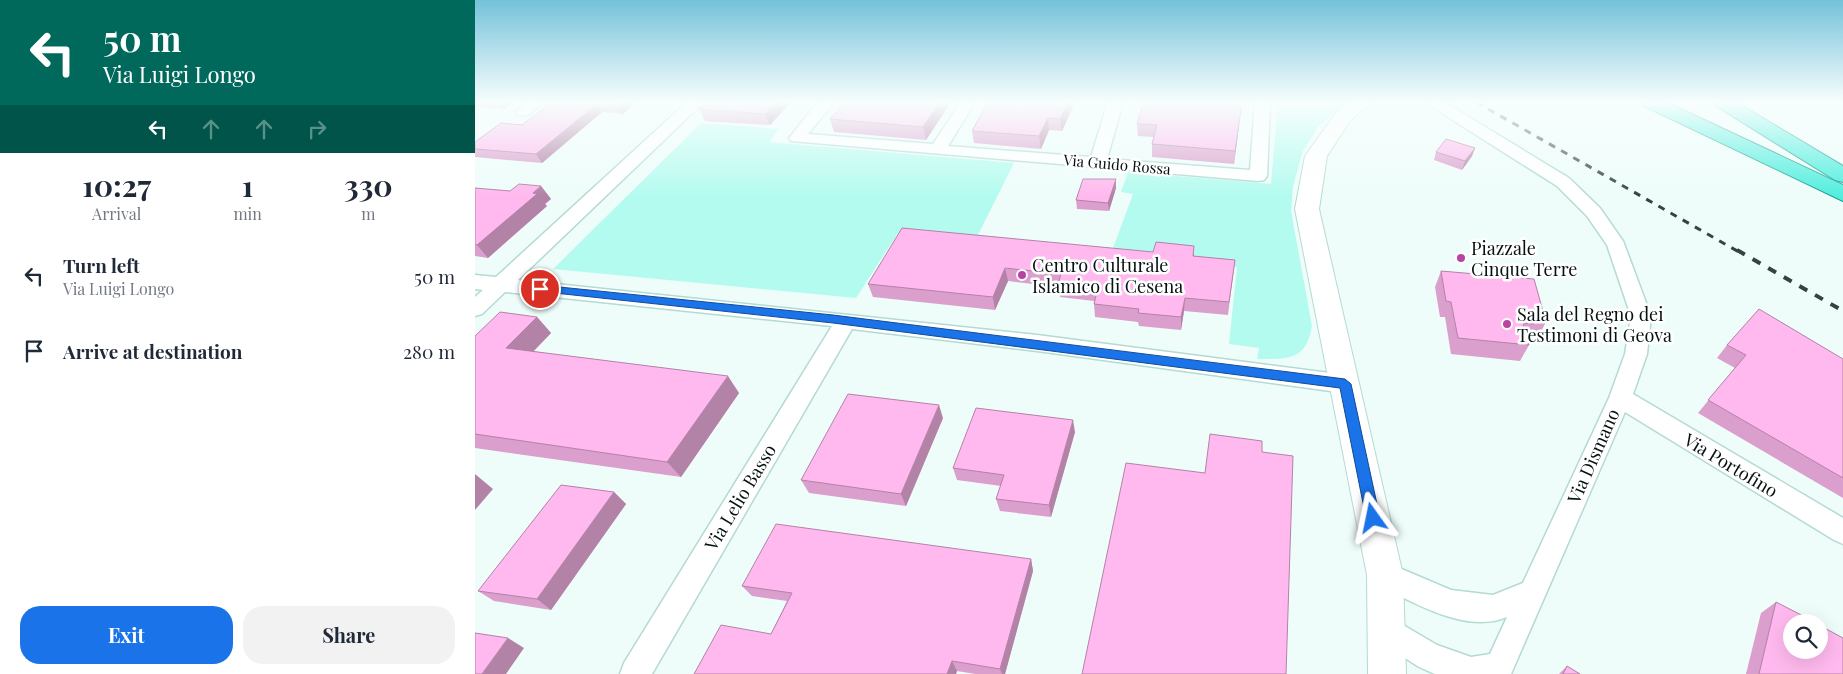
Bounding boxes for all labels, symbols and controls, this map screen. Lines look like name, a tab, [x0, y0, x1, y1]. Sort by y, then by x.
text: 50 m	[103, 14, 181, 61]
icon: left	[20, 20, 85, 85]
text: Via Luigi Longo	[103, 59, 256, 89]
icon: left	[144, 115, 172, 143]
icon: ahead	[197, 115, 225, 143]
icon: ahead	[250, 115, 278, 143]
icon: right	[303, 115, 331, 143]
street label: Via Guido Rossa	[1062, 149, 1172, 179]
text: 10:27	[82, 165, 151, 205]
text: 1	[242, 165, 253, 205]
text: 330	[344, 165, 393, 205]
text: Arrival	[92, 203, 141, 224]
text: min	[233, 203, 262, 224]
text: m	[361, 203, 376, 224]
place label: Piazzale Cinque Terre	[1471, 236, 1577, 281]
text: Turn left	[63, 252, 140, 278]
marker: Piazzale Cinque Terre	[1455, 252, 1467, 264]
place label: Centro Culturale Islamico di Cesena	[1032, 253, 1183, 298]
icon: left	[20, 262, 48, 290]
text: 50 m	[414, 263, 455, 289]
pin	[519, 268, 561, 310]
marker: Centro Culturale Islamico di Cesena	[1016, 269, 1028, 281]
icon: arrive	[526, 275, 554, 303]
text: Via Luigi Longo	[63, 278, 174, 299]
place label: Sala del Regno dei Testimoni di Geova	[1517, 302, 1672, 347]
marker: Sala del Regno dei Testimoni di Geova	[1501, 318, 1513, 330]
icon: arrive	[20, 337, 48, 365]
text: Arrive at destination	[63, 338, 243, 364]
text: 280 m	[403, 338, 455, 364]
street label: Via Dismano	[1561, 405, 1625, 508]
street label: Via Portofino	[1679, 427, 1783, 503]
street label: Via Lelio Basso	[698, 439, 781, 555]
position arrow	[1346, 491, 1398, 543]
button: Exit	[20, 606, 233, 664]
button: Share	[243, 606, 455, 664]
map controls	[1783, 614, 1828, 659]
button: search	[1783, 614, 1828, 659]

